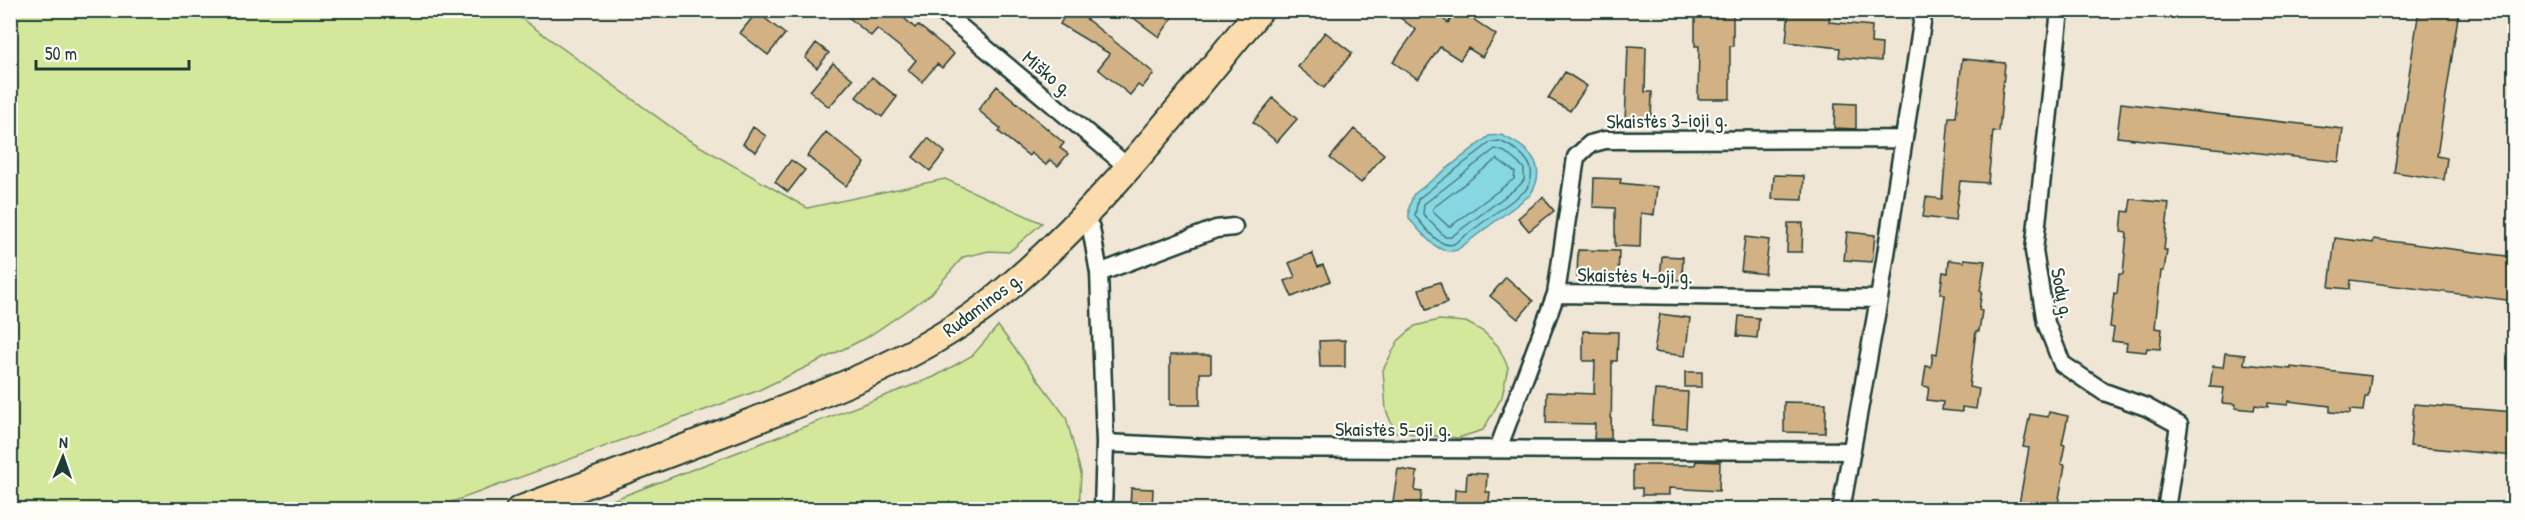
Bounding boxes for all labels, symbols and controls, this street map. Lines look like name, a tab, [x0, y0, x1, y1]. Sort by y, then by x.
scale bar	[36, 33, 189, 71]
text: 50 m	[45, 41, 77, 66]
street label: Miško g.	[1017, 44, 1079, 102]
street label: Skaistės 3-ioji g.	[1606, 105, 1728, 135]
street label: Skaistės 4-oji g.	[1577, 260, 1693, 290]
street label: Rudaminos g.	[937, 265, 1027, 343]
street label: Sodų g.	[2045, 265, 2081, 321]
street label: Skaistės 5-oji g.	[1335, 415, 1451, 442]
north arrow	[33, 427, 93, 487]
text: N	[59, 431, 69, 453]

